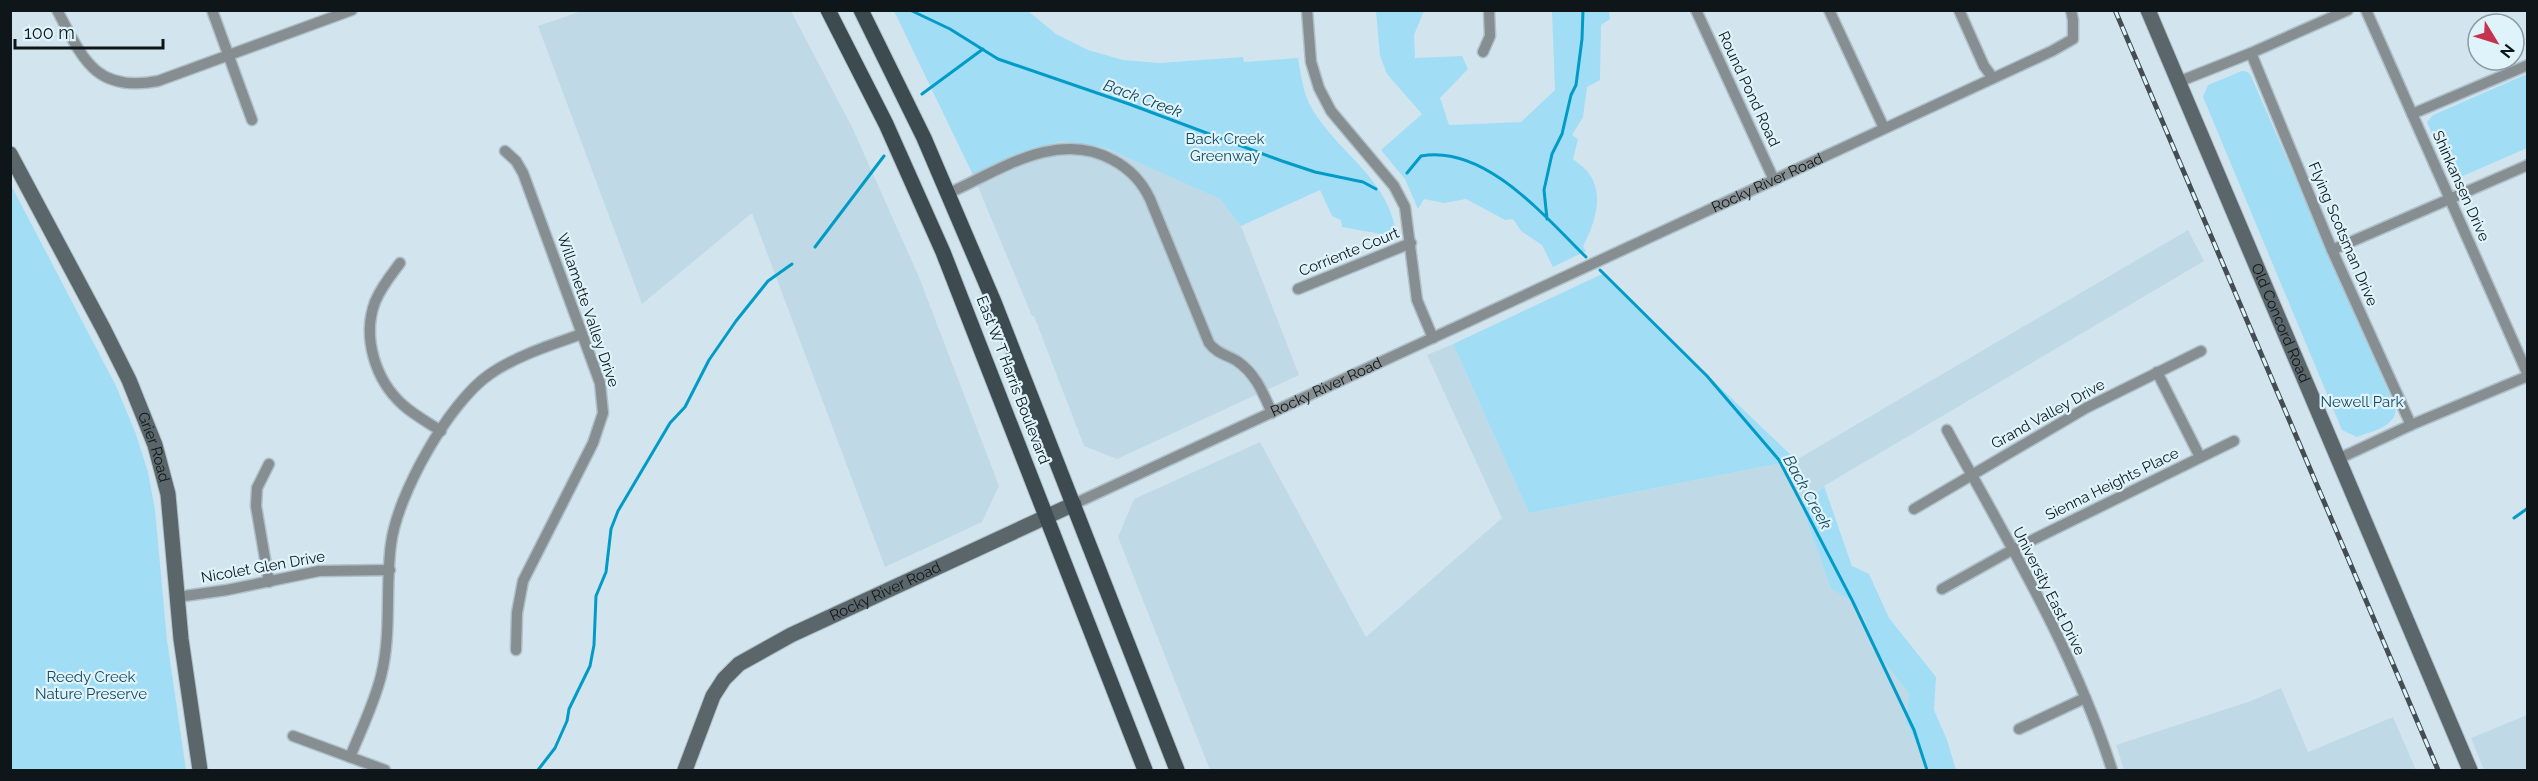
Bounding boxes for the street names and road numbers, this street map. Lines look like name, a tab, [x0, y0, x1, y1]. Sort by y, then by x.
street label: Round Pond Road	[1714, 28, 1784, 150]
street label: Shinkansen Drive	[2429, 128, 2494, 244]
street label: Rocky River Road	[1709, 149, 1826, 216]
street label: Flying Scotsman Drive	[2305, 159, 2382, 309]
street label: Corriente Court	[1296, 224, 1402, 280]
street label: Willamette Valley Drive	[553, 231, 623, 389]
street label: Old Concord Road	[2247, 261, 2314, 385]
street label: East W T Harris Boulevard	[973, 293, 1053, 467]
street label: Rocky River Road	[1268, 354, 1385, 421]
street label: Grand Valley Drive	[1988, 375, 2108, 453]
street label: Grier Road	[134, 409, 173, 484]
street label: Sienna Heights Place	[2042, 444, 2182, 524]
street label: University East Drive	[2009, 524, 2089, 658]
street label: Nicolet Glen Drive	[200, 547, 327, 587]
street label: Rocky River Road	[827, 558, 944, 625]

